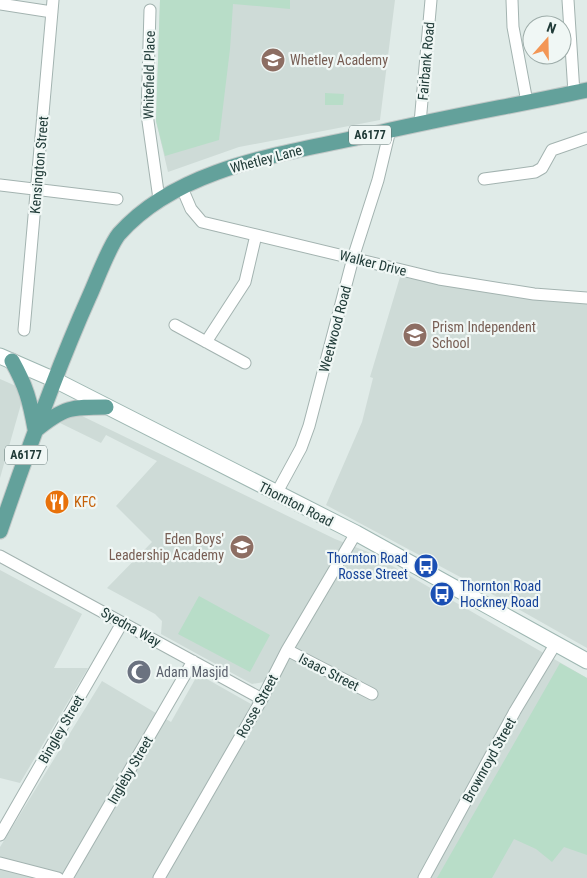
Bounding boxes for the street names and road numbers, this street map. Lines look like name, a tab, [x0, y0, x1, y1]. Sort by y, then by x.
street label: Fairbank Road	[415, 21, 437, 101]
street label: Whitefield Place	[140, 30, 158, 120]
street label: Kensington Street	[27, 116, 51, 214]
road number: A6177	[349, 126, 391, 144]
street label: Whetley Lane	[228, 142, 304, 176]
street label: Walker Drive	[338, 247, 409, 279]
street label: Weetwood Road	[316, 284, 354, 374]
road number: A6177	[5, 446, 47, 464]
street label: Thornton Road	[256, 478, 336, 530]
street label: Syedna Way	[98, 604, 164, 650]
street label: Isaac Street	[296, 650, 362, 694]
street label: Rosse Street	[233, 672, 281, 740]
street label: Bingley Street	[35, 692, 87, 766]
street label: Brownroyd Street	[459, 715, 519, 805]
street label: Ingleby Street	[104, 733, 156, 807]

